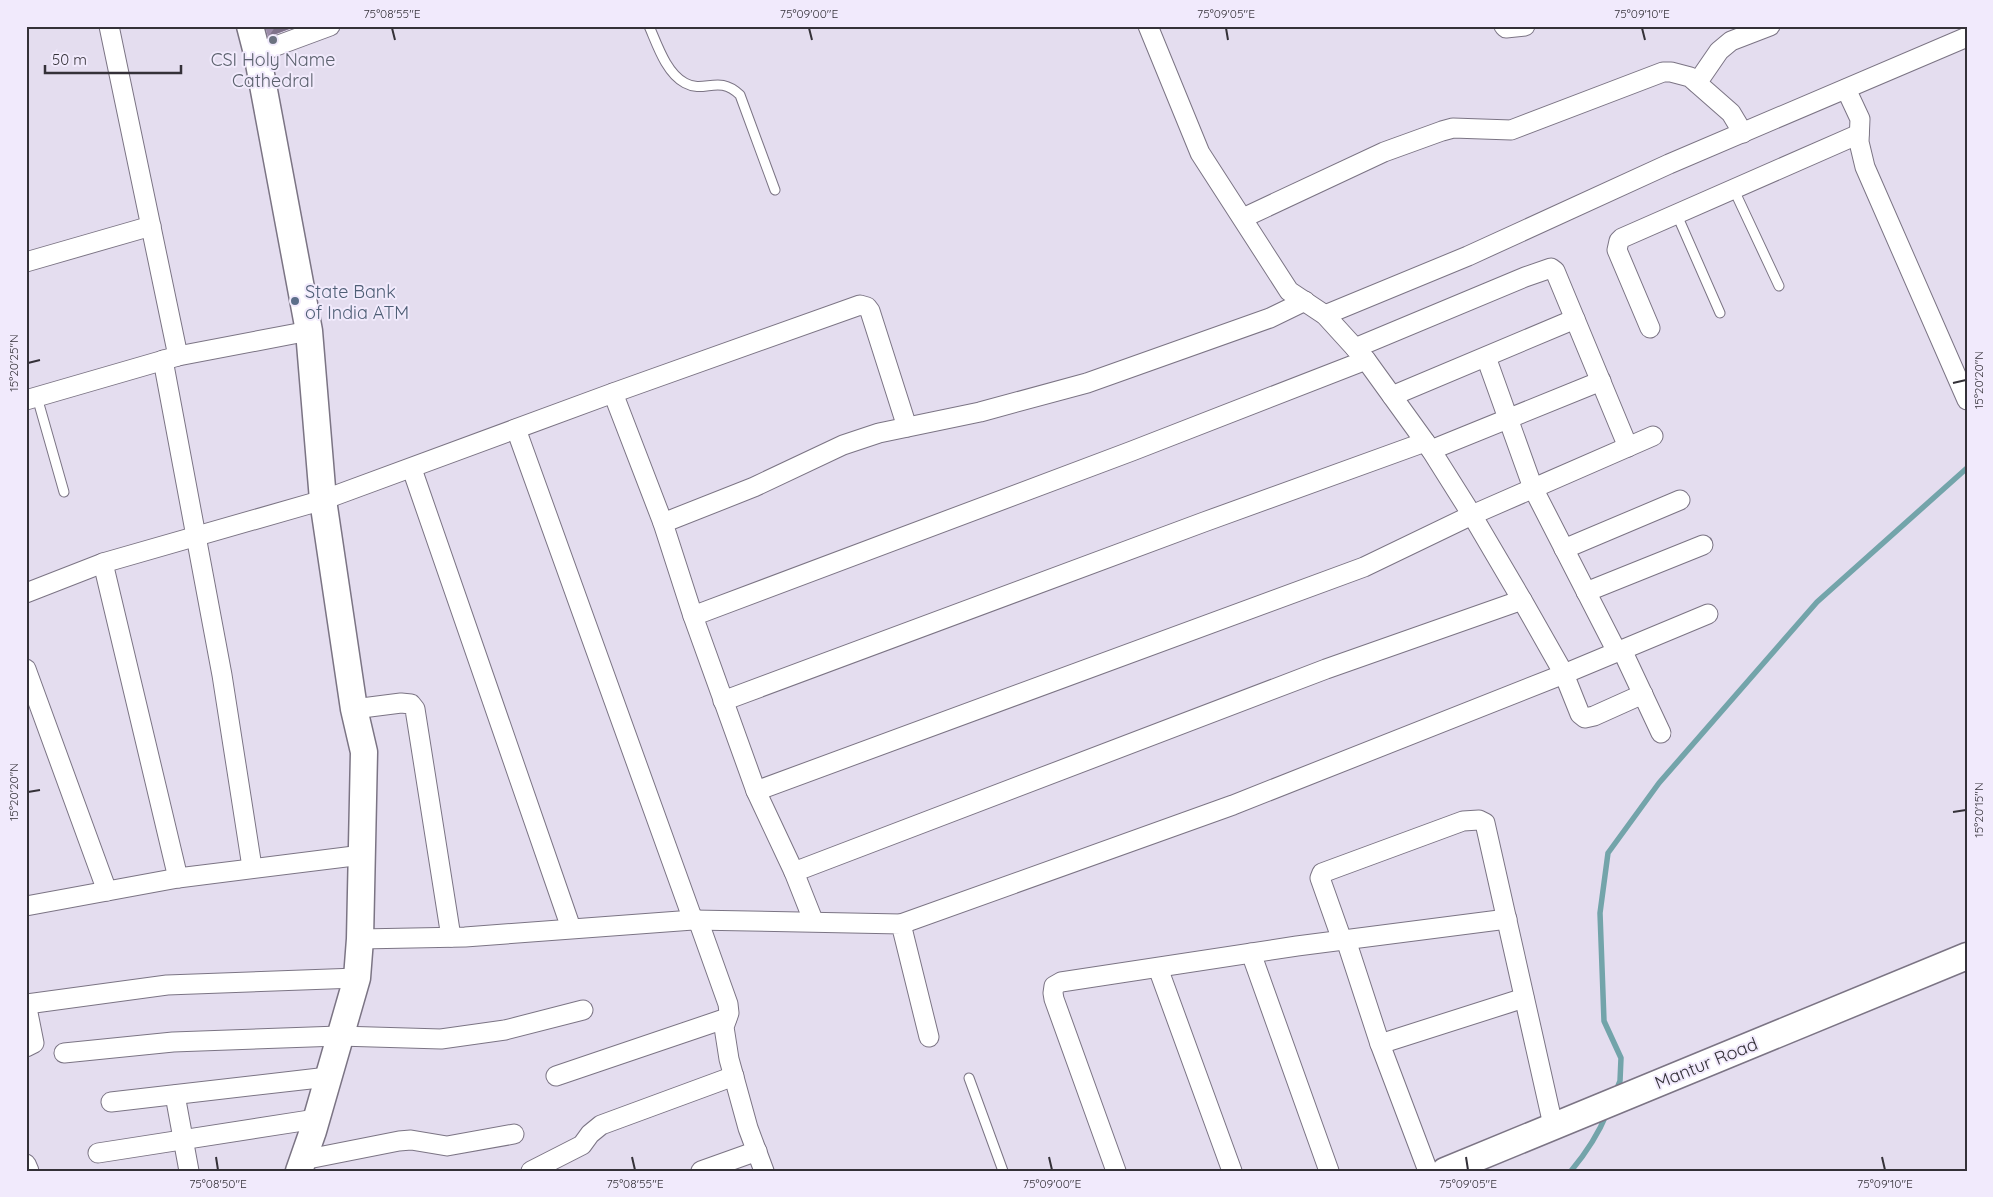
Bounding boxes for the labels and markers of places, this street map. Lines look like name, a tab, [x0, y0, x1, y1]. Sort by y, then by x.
marker: CSI Holy Name Cathedral	[267, 34, 279, 46]
place label: CSI Holy Name Cathedral	[211, 48, 335, 92]
place label: State Bank of India ATM	[305, 280, 409, 324]
marker: State Bank of India ATM	[289, 295, 301, 307]

